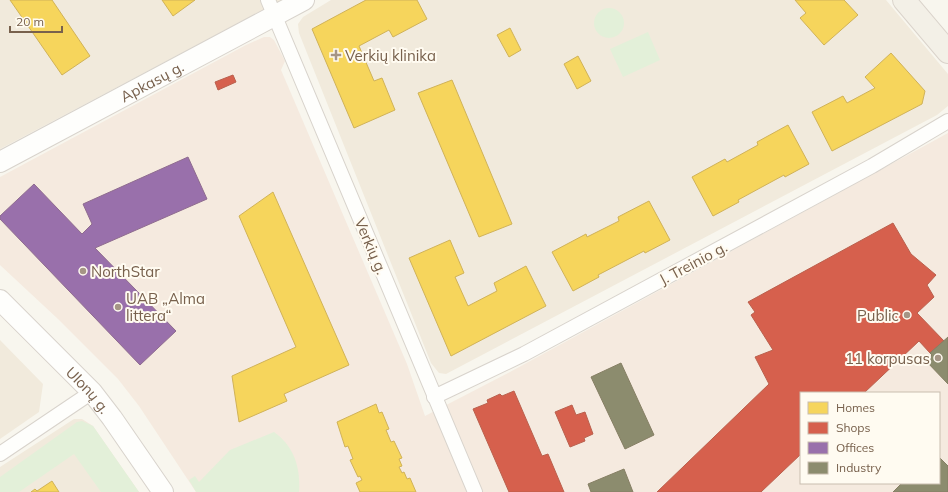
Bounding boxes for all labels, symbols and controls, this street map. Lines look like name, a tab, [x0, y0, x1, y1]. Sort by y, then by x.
scale bar	[10, 8, 62, 34]
text: 20 m	[16, 14, 44, 29]
place label: Verkių klinika	[345, 46, 436, 65]
marker: Verkių klinika	[330, 49, 342, 61]
street label: Apkasų g.	[117, 56, 187, 106]
street label: Verkių g.	[351, 215, 391, 277]
street label: J. Treinio g.	[656, 237, 730, 289]
place label: NorthStar	[91, 262, 160, 281]
marker: NorthStar	[78, 266, 88, 276]
place label: UAB „Alma littera“	[126, 289, 205, 325]
marker: UAB „Alma littera“	[113, 302, 123, 312]
place label: Public	[857, 306, 899, 325]
marker: Public	[902, 310, 912, 320]
place label: 11 korpusas	[845, 349, 930, 368]
marker: 11 korpusas	[933, 353, 943, 363]
street label: Ulonų g.	[62, 362, 114, 417]
legend	[800, 392, 940, 484]
text: Homes	[836, 400, 875, 415]
text: Shops	[836, 420, 871, 435]
text: Offices	[836, 440, 874, 455]
text: Industry	[836, 460, 882, 475]

